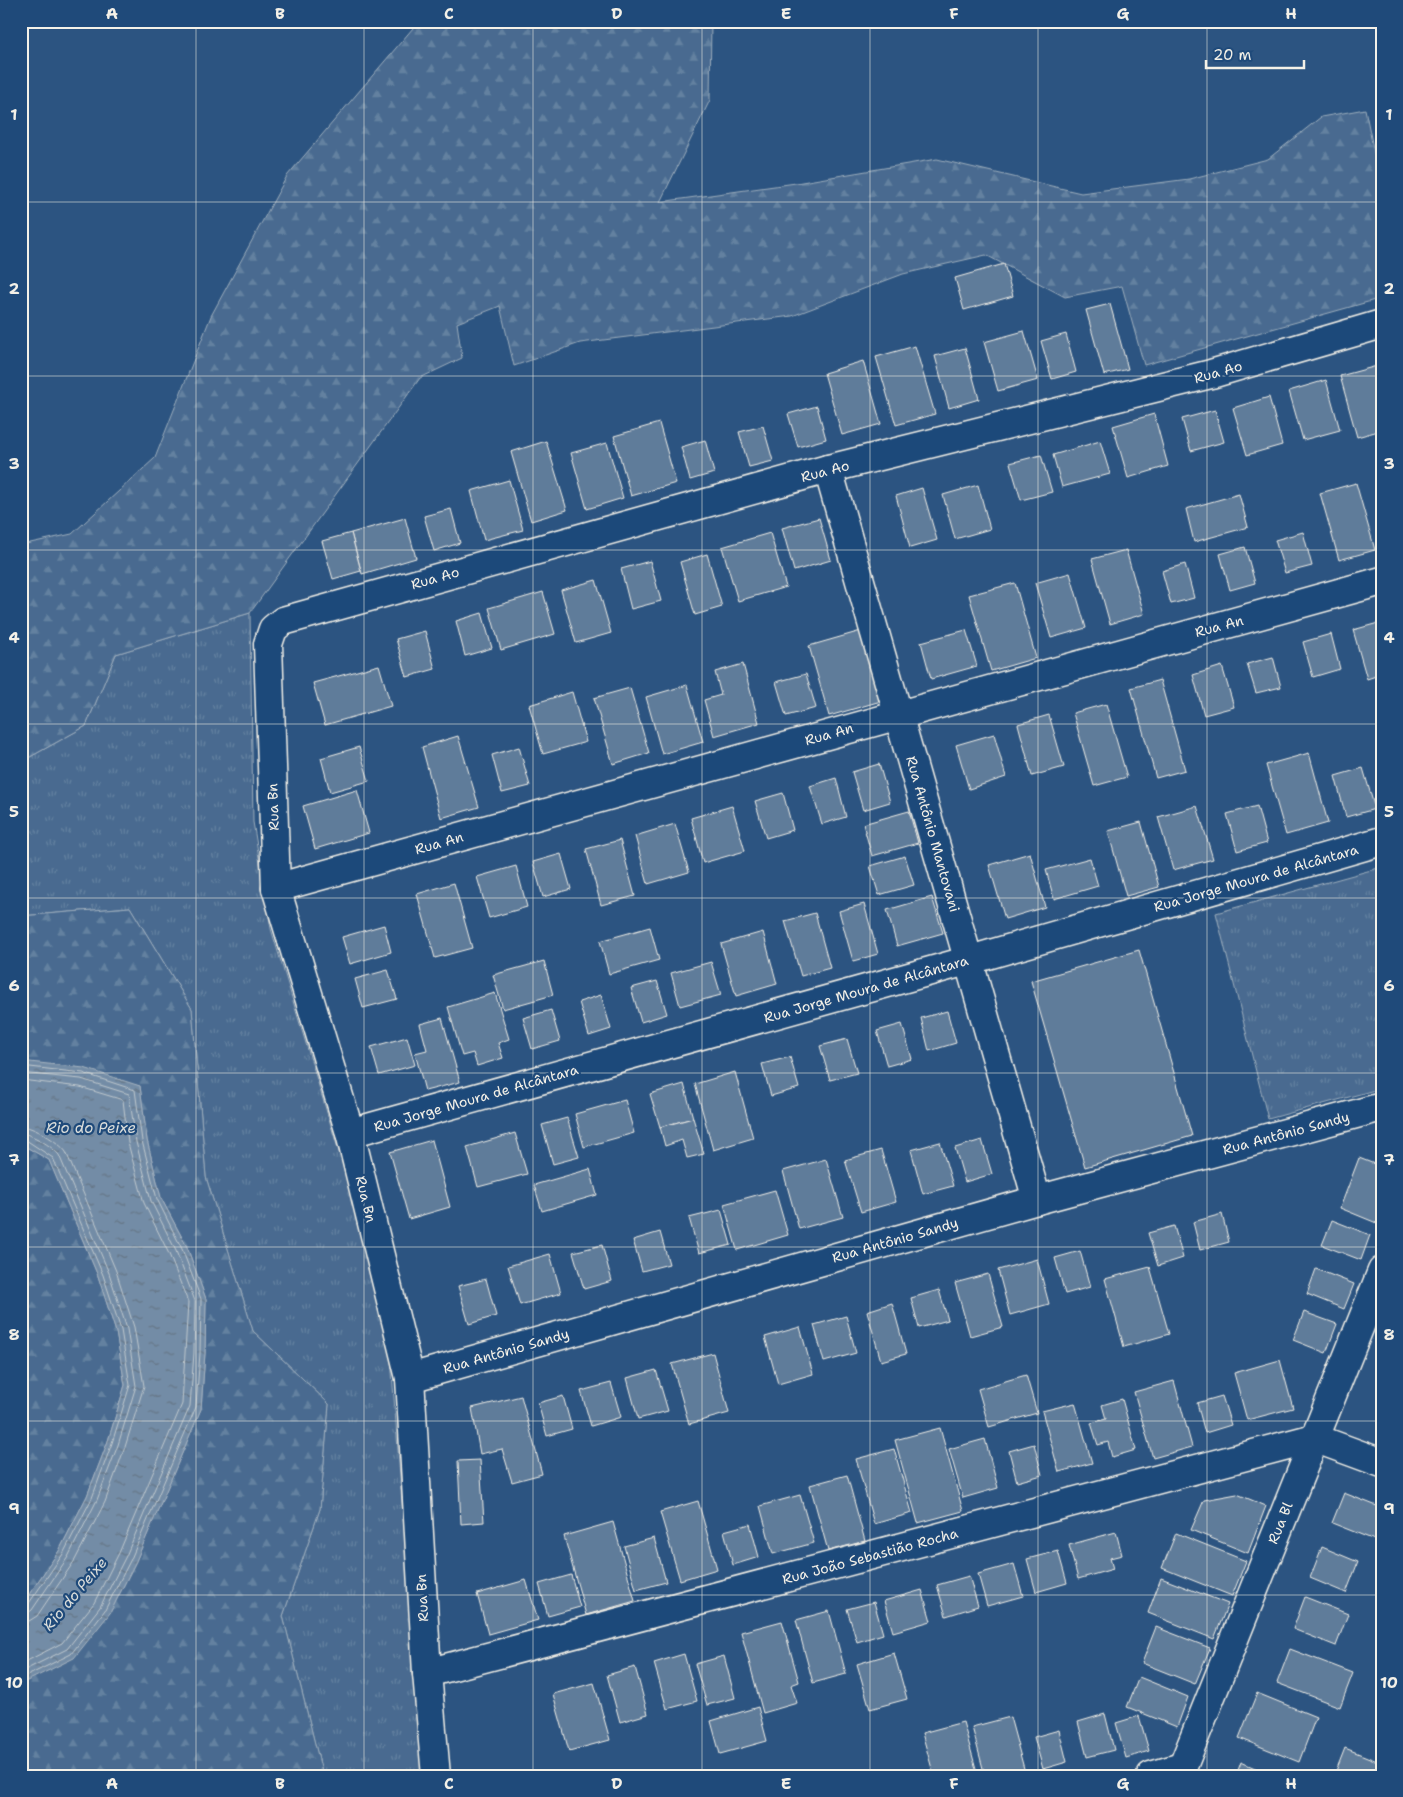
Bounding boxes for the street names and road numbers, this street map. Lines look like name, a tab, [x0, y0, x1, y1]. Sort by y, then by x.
street label: Rua Ao	[1192, 357, 1244, 387]
street label: Rua Ao	[799, 456, 851, 486]
street label: Rua Ao	[409, 563, 461, 593]
street label: Rua An	[1193, 611, 1246, 641]
street label: Rua An	[803, 718, 856, 749]
street label: Rua Antônio Mantovani	[902, 754, 964, 914]
street label: Rua Bn	[263, 783, 283, 831]
street label: Rua An	[413, 827, 466, 858]
street label: Rua Jorge Moura de Alcântara	[1152, 840, 1361, 916]
street label: Rua Jorge Moura de Alcântara	[762, 951, 971, 1027]
street label: Rua Jorge Moura de Alcântara	[372, 1060, 581, 1136]
street label: Rua Antônio Sandy	[1221, 1107, 1351, 1159]
street label: Rua Bn	[352, 1174, 381, 1225]
street label: Rua Antônio Sandy	[830, 1213, 960, 1267]
street label: Rua Antônio Sandy	[441, 1324, 571, 1378]
street label: Rua Bl	[1263, 1499, 1297, 1547]
street label: Rua João Sebastião Rocha	[780, 1524, 960, 1588]
street label: Rua Bn	[412, 1573, 432, 1622]

